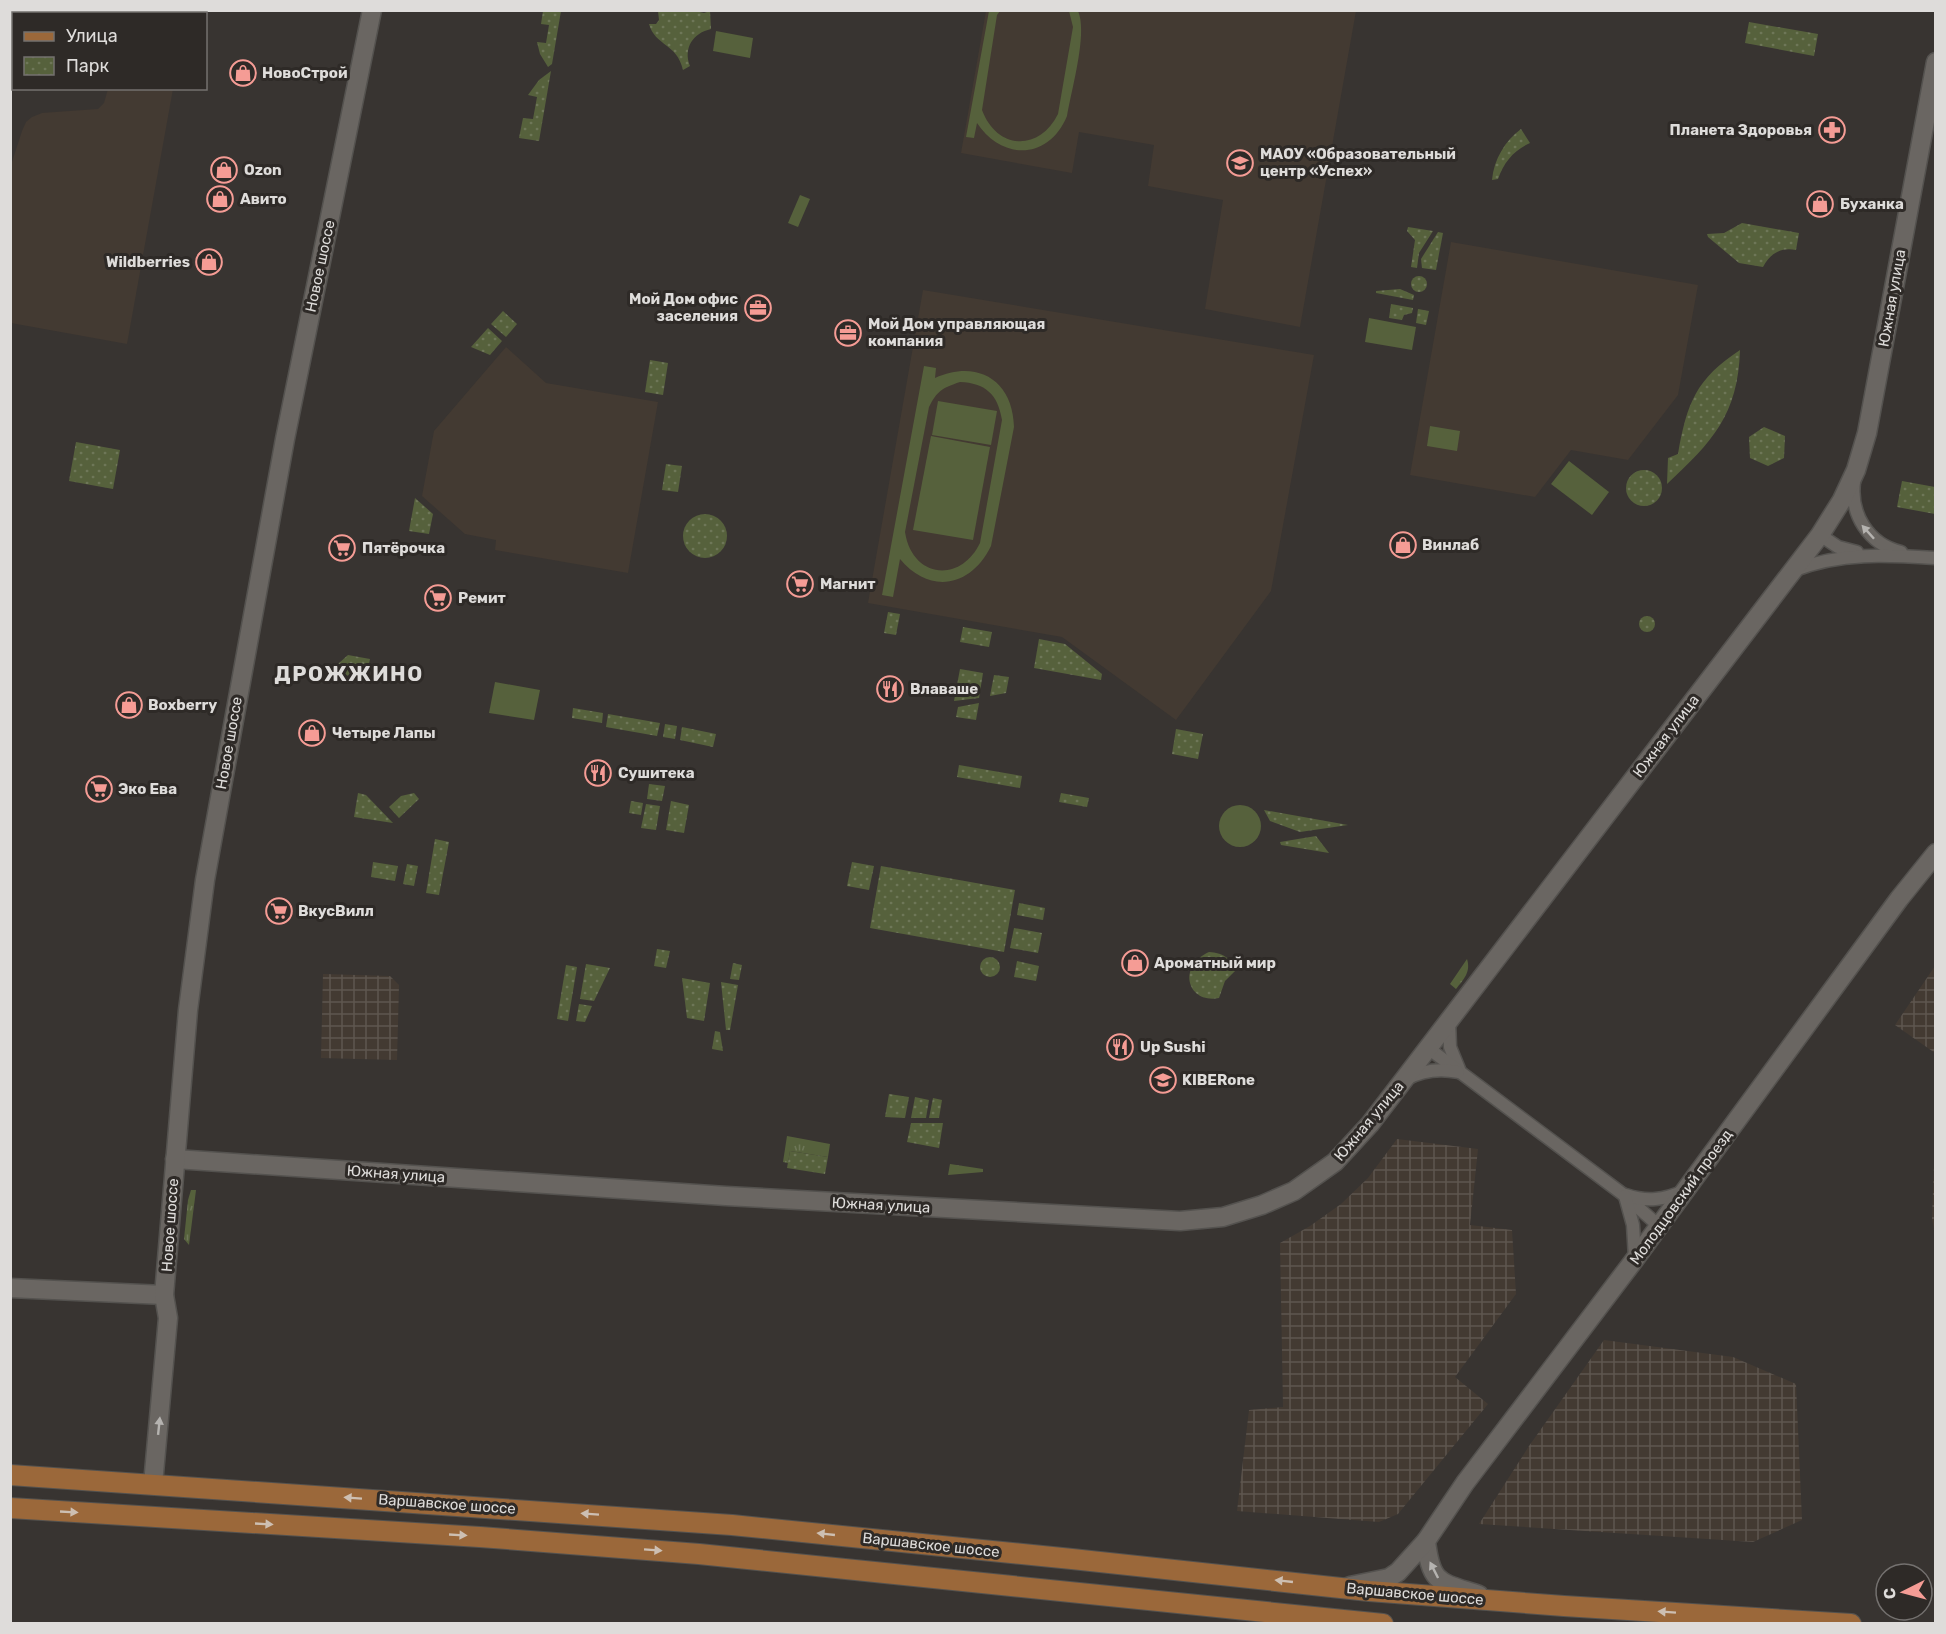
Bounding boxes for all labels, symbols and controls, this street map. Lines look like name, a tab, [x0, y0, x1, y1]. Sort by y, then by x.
legend	[12, 12, 207, 90]
text: Улица	[66, 25, 118, 47]
text: Парк	[66, 55, 110, 77]
shop icon: НовоСтрой	[228, 58, 258, 88]
place label: НовоСтрой	[262, 64, 348, 82]
pharmacy icon: Планета Здоровья	[1817, 115, 1847, 145]
place label: Планета Здоровья	[1670, 121, 1812, 139]
place label: МАОУ «Образовательный центр «Успех»	[1260, 145, 1456, 180]
school or university icon: МАОУ «Образовательный центр «Успех»	[1225, 148, 1255, 178]
shop icon: Ozon	[209, 155, 239, 185]
place label: Ozon	[244, 161, 282, 179]
shop icon: Авито	[205, 184, 235, 214]
shop icon: Буханка	[1805, 189, 1835, 219]
place label: Авито	[240, 190, 287, 208]
place label: Буханка	[1840, 195, 1904, 213]
street label: Новое шоссе	[301, 218, 339, 314]
shop icon: Wildberries	[194, 247, 224, 277]
street label: Южная улица	[1875, 248, 1909, 348]
place label: Wildberries	[106, 253, 190, 271]
place label: Мой Дом офис заселения	[629, 290, 738, 325]
office icon: Мой Дом офис заселения	[743, 293, 773, 323]
place label: Мой Дом управляющая компания	[868, 315, 1045, 350]
office icon: Мой Дом управляющая компания	[833, 318, 863, 348]
one-way arrow	[1861, 524, 1875, 539]
shop icon: Винлаб	[1388, 530, 1418, 560]
supermarket icon: Пятёрочка	[327, 533, 357, 563]
place label: Винлаб	[1422, 536, 1479, 554]
place label: Пятёрочка	[362, 539, 445, 557]
supermarket icon: Магнит	[785, 569, 815, 599]
place label: Магнит	[820, 575, 876, 593]
supermarket icon: Ремит	[423, 583, 453, 613]
place label: Ремит	[458, 589, 506, 607]
district label: ДРОЖЖИНО	[274, 661, 424, 686]
restaurant icon: Влаваше	[875, 674, 905, 704]
place label: Влаваше	[910, 680, 978, 698]
shop icon: Boxberry	[114, 690, 144, 720]
street label: Южная улица	[1629, 691, 1703, 781]
street label: Новое шоссе	[212, 695, 246, 791]
place label: Boxberry	[148, 696, 217, 714]
shop icon: Четыре Лапы	[297, 718, 327, 748]
place label: Четыре Лапы	[332, 724, 436, 742]
restaurant icon: Сушитека	[583, 758, 613, 788]
place label: Сушитека	[618, 764, 695, 782]
supermarket icon: Эко Ева	[84, 774, 114, 804]
place label: Эко Ева	[118, 780, 177, 798]
supermarket icon: ВкусВилл	[264, 896, 294, 926]
place label: ВкусВилл	[298, 902, 374, 920]
shop icon: Ароматный мир	[1120, 948, 1150, 978]
place label: Ароматный мир	[1154, 954, 1276, 972]
restaurant icon: Up Sushi	[1105, 1032, 1135, 1062]
place label: Up Sushi	[1140, 1038, 1205, 1056]
school or university icon: KIBERone	[1148, 1065, 1178, 1095]
place label: KIBERone	[1182, 1071, 1255, 1089]
street label: Южная улица	[1330, 1077, 1408, 1165]
street label: Молодцовский проезд	[1626, 1126, 1736, 1268]
street label: Южная улица	[346, 1162, 446, 1186]
street label: Новое шоссе	[158, 1178, 182, 1272]
street label: Южная улица	[831, 1193, 931, 1217]
one-way arrow	[154, 1416, 163, 1435]
street label: Варшавское шоссе	[378, 1490, 516, 1518]
one-way arrow	[344, 1493, 363, 1502]
one-way arrow	[59, 1507, 78, 1516]
one-way arrow	[580, 1509, 599, 1519]
one-way arrow	[254, 1519, 273, 1528]
one-way arrow	[816, 1529, 835, 1539]
street label: Варшавское шоссе	[862, 1529, 1000, 1561]
one-way arrow	[449, 1531, 468, 1540]
one-way arrow	[643, 1546, 662, 1555]
one-way arrow	[1429, 1561, 1439, 1579]
north arrow	[1874, 1562, 1934, 1622]
one-way arrow	[1275, 1576, 1294, 1586]
street label: Варшавское шоссе	[1346, 1579, 1484, 1609]
text: С	[1880, 1587, 1900, 1600]
one-way arrow	[1658, 1607, 1677, 1617]

